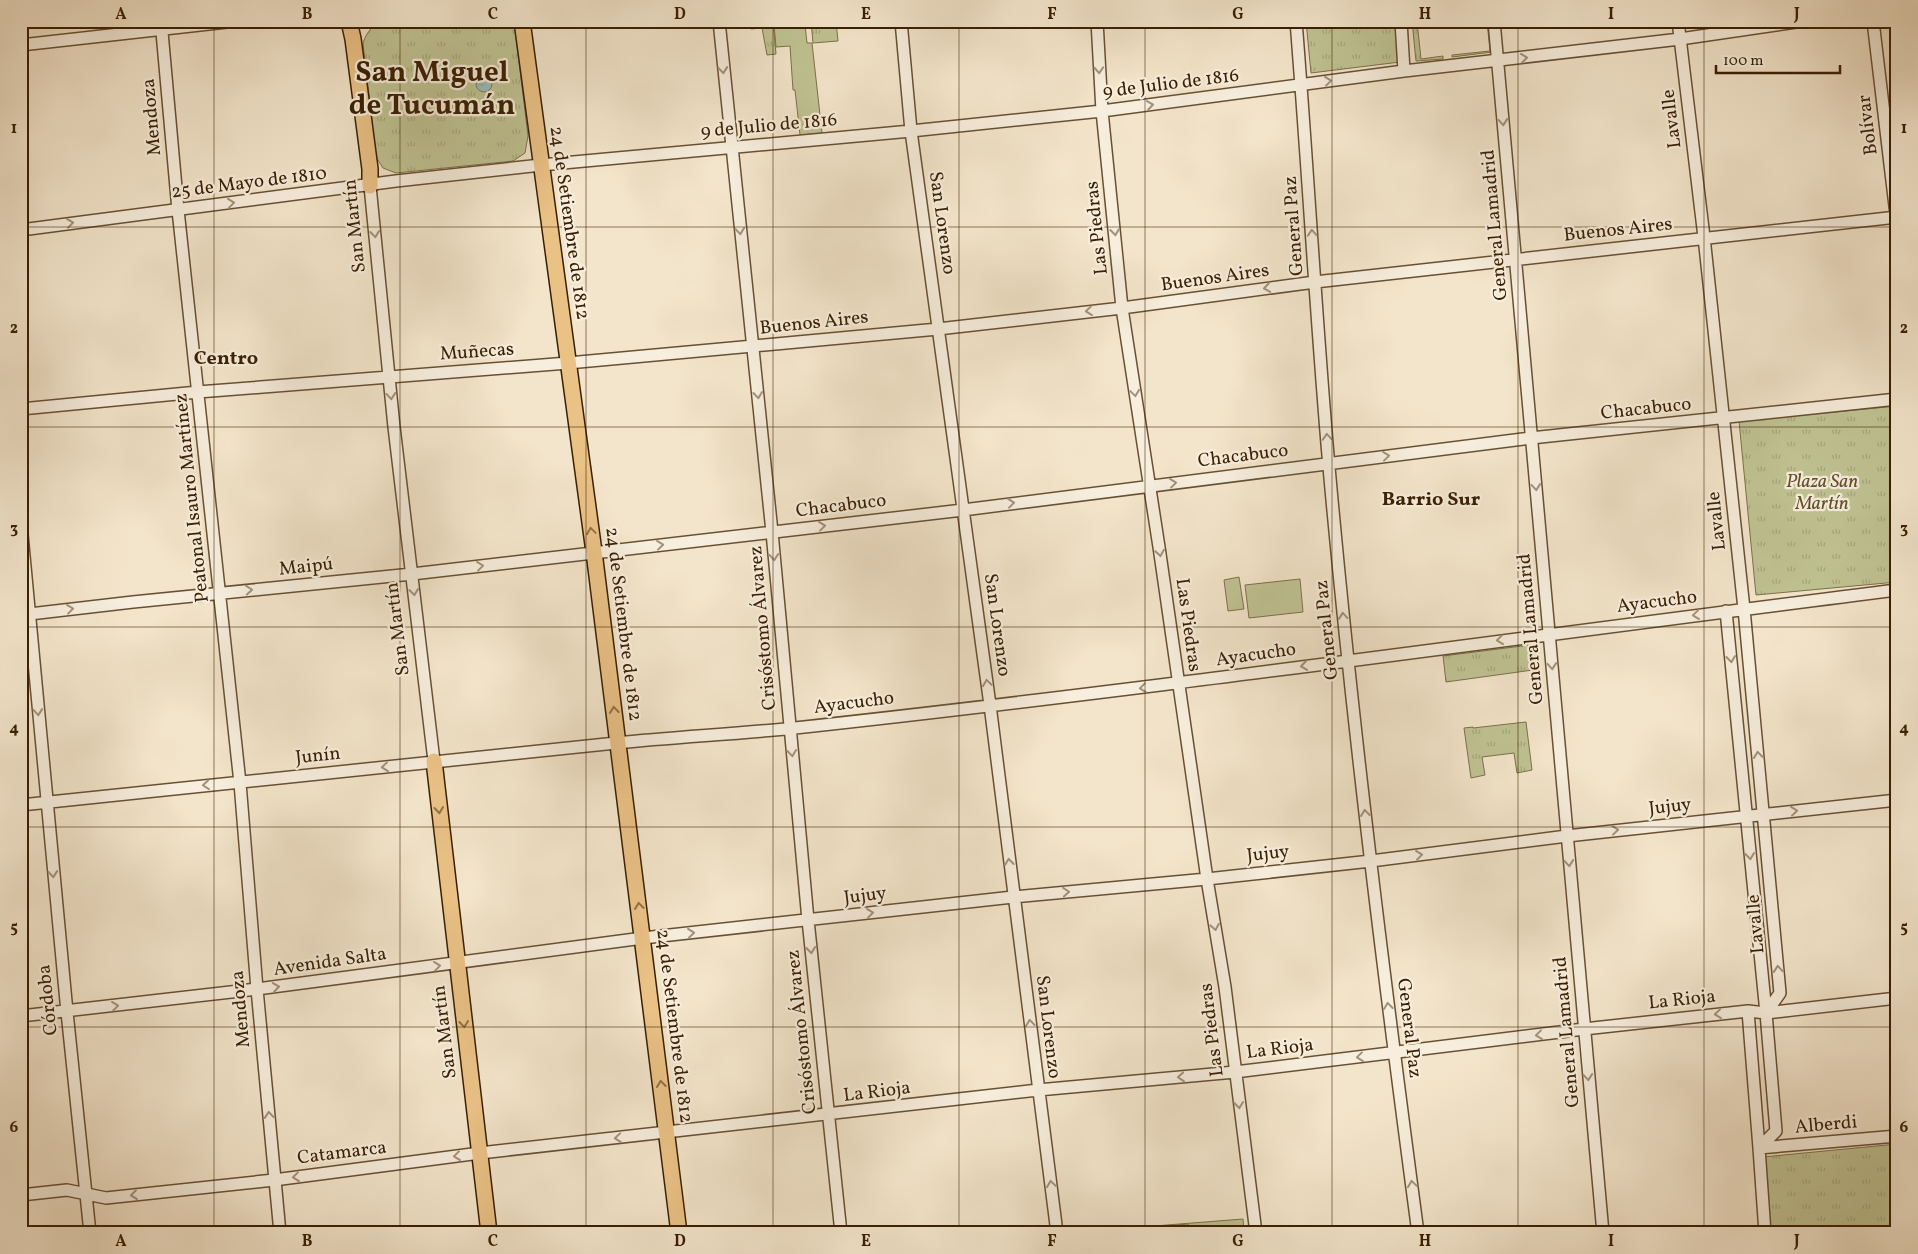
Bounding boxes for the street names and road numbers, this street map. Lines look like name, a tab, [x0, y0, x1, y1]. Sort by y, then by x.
street label: 9 de Julio de 1816	[1101, 63, 1241, 105]
street label: Mendoza	[136, 77, 168, 157]
street label: Lavalle	[1655, 88, 1689, 150]
street label: Bolívar	[1851, 93, 1885, 157]
street label: 9 de Julio de 1816	[700, 107, 838, 145]
street label: 24 de Setiembre de 1812	[543, 124, 595, 322]
street label: General Lamadrid	[1475, 148, 1515, 302]
street label: 25 de Mayo de 1810	[170, 161, 328, 205]
street label: San Lorenzo	[922, 170, 962, 276]
street label: General Paz	[1278, 175, 1310, 277]
street label: San Martín	[337, 178, 373, 274]
street label: Las Piedras	[1079, 180, 1115, 276]
street label: Buenos Aires	[1562, 211, 1674, 249]
street label: Buenos Aires	[1159, 258, 1271, 298]
street label: Buenos Aires	[758, 304, 870, 342]
street label: Muñecas	[439, 336, 515, 368]
street label: Chacabuco	[1599, 391, 1693, 427]
street label: Peatonal Isauro Martínez	[168, 392, 216, 604]
street label: Chacabuco	[1196, 438, 1290, 474]
street label: Chacabuco	[794, 488, 888, 524]
street label: Lavalle	[1701, 490, 1733, 552]
street label: 24 de Setiembre de 1812	[598, 525, 648, 723]
street label: Crisóstomo Álvarez	[743, 545, 783, 711]
street label: Maipú	[278, 551, 334, 583]
street label: General Lamadrid	[1511, 552, 1551, 706]
street label: San Lorenzo	[977, 572, 1017, 678]
street label: Las Piedras	[1169, 577, 1207, 673]
street label: General Paz	[1309, 579, 1345, 681]
street label: San Martín	[379, 581, 417, 677]
street label: Ayacucho	[1615, 584, 1699, 620]
street label: Ayacucho	[1214, 637, 1298, 673]
street label: Ayacucho	[812, 685, 896, 721]
street label: Junín	[294, 741, 342, 771]
street label: Jujuy	[1647, 792, 1693, 822]
street label: Jujuy	[1245, 839, 1291, 869]
street label: Jujuy	[842, 880, 888, 912]
street label: Lavalle	[1740, 893, 1772, 955]
street label: 24 de Setiembre de 1812	[649, 927, 699, 1125]
street label: Avenida Salta	[272, 941, 388, 983]
street label: Crisóstomo Álvarez	[780, 949, 824, 1115]
street label: General Lamadrid	[1547, 955, 1587, 1109]
street label: Córdoba	[31, 963, 65, 1037]
street label: Mendoza	[225, 969, 257, 1049]
street label: San Lorenzo	[1029, 974, 1067, 1080]
street label: General Paz	[1390, 977, 1428, 1079]
street label: Las Piedras	[1193, 982, 1231, 1078]
street label: San Martín	[426, 984, 464, 1080]
street label: La Rioja	[1647, 984, 1717, 1016]
street label: La Rioja	[1245, 1032, 1315, 1066]
street label: La Rioja	[842, 1075, 912, 1109]
street label: Alberdi	[1794, 1109, 1859, 1141]
street label: Catamarca	[296, 1135, 388, 1171]

